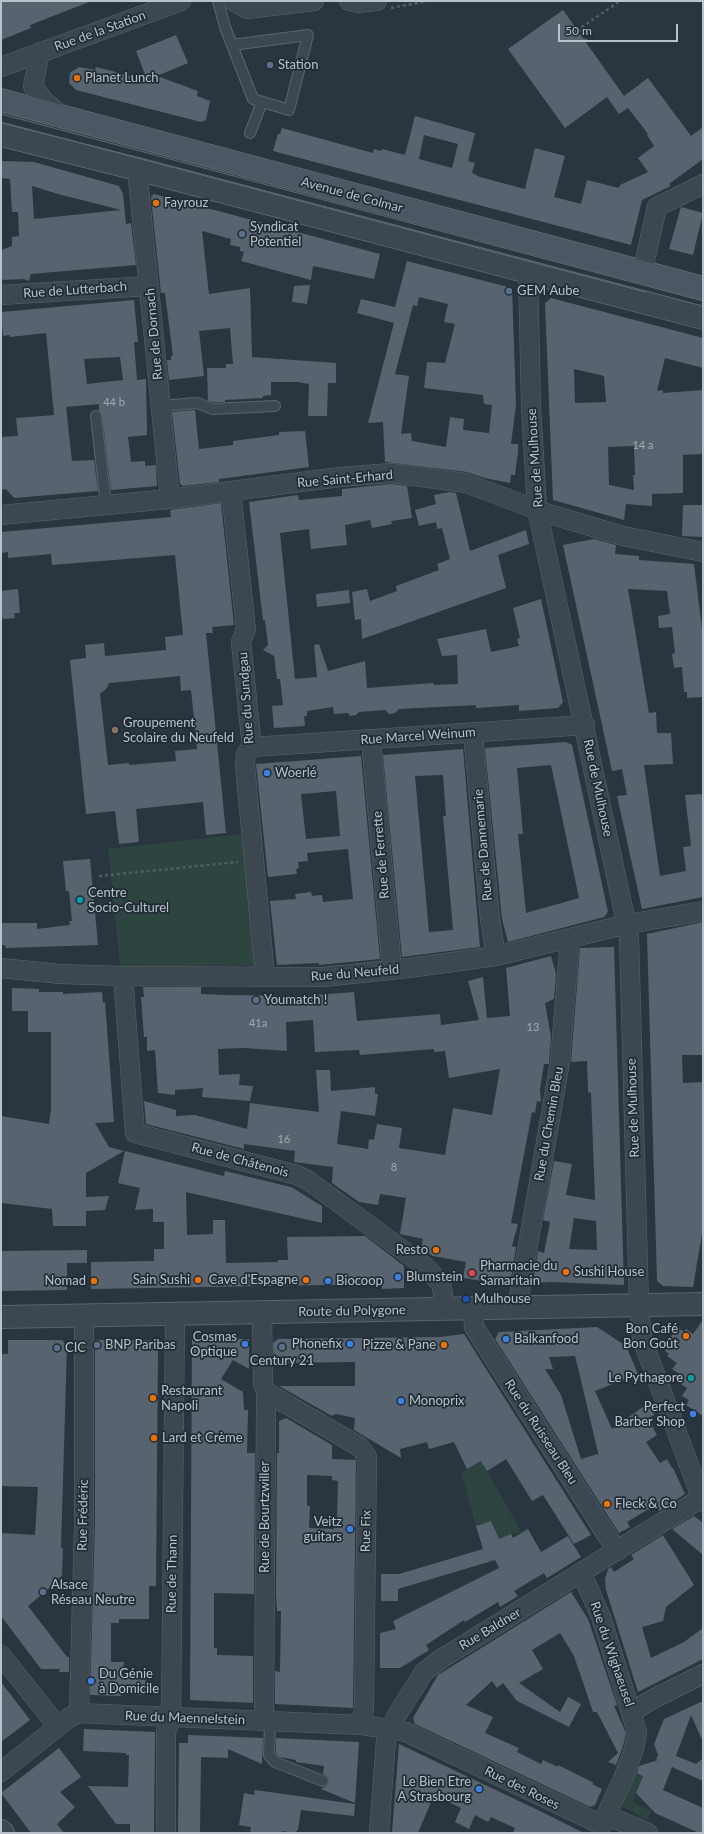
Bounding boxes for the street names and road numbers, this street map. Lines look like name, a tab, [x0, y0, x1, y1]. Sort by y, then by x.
street label: Rue de la Station	[52, 7, 148, 55]
street label: Avenue de Colmar	[299, 174, 405, 216]
street label: Rue de Lutterbach	[23, 279, 127, 301]
street label: Rue de Dornach	[142, 288, 166, 380]
street label: Rue de Mulhouse	[524, 408, 546, 508]
street label: Rue Saint-Erhard	[296, 467, 394, 491]
street label: Rue du Sundgau	[235, 651, 257, 745]
street label: Rue Marcel Weinum	[360, 724, 476, 748]
street label: Rue de Mulhouse	[580, 738, 616, 838]
street label: Rue de Dannemarie	[470, 788, 496, 902]
street label: Rue de Ferrette	[369, 810, 393, 900]
street label: Rue du Neufeld	[310, 961, 400, 985]
street label: Rue de Mulhouse	[623, 1058, 643, 1158]
street label: Rue du Chemin Bleu	[531, 1066, 567, 1182]
street label: Rue de Châtenois	[190, 1140, 290, 1180]
street label: Route du Polygone	[298, 1302, 406, 1320]
street label: Rue du Ruisseau Bleu	[501, 1377, 581, 1487]
street label: Rue de Bourtzwiller	[257, 1461, 273, 1573]
street label: Rue Frédéric	[75, 1479, 91, 1551]
street label: Rue Fix	[358, 1510, 374, 1552]
street label: Rue de Thann	[164, 1535, 180, 1613]
street label: Rue du Wighaeusel	[587, 1600, 637, 1708]
street label: Rue Baldner	[456, 1604, 524, 1654]
street label: Rue du Maennelstein	[125, 1708, 245, 1728]
street label: Rue des Roses	[482, 1763, 562, 1813]

